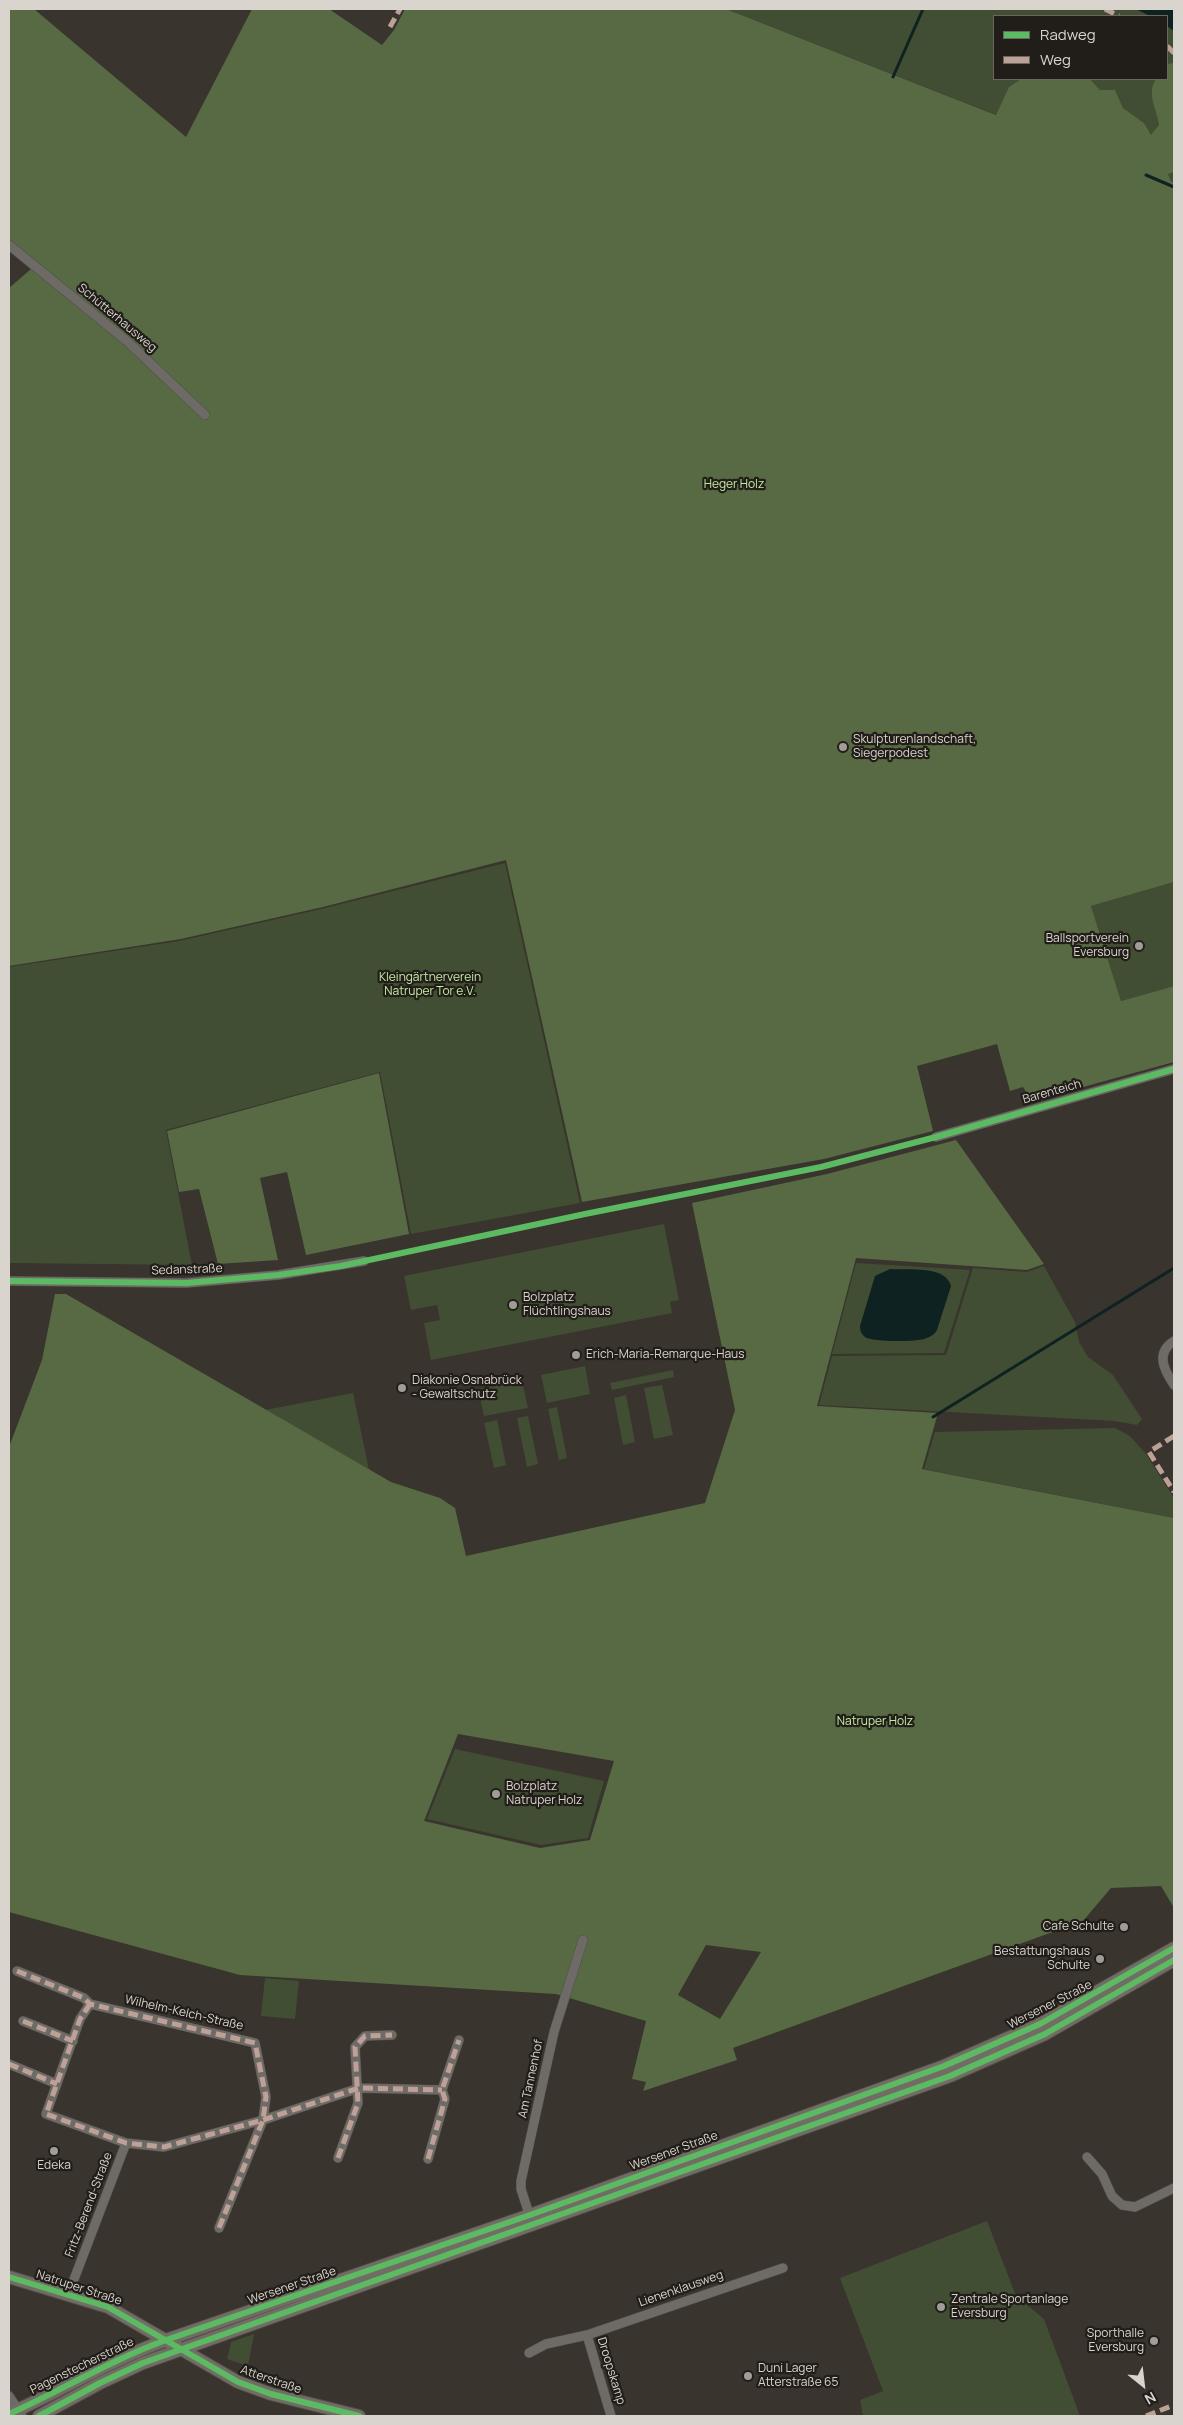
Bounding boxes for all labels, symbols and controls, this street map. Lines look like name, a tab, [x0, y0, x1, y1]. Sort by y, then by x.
legend	[993, 15, 1168, 80]
text: Radweg	[1040, 24, 1096, 45]
text: Weg	[1040, 49, 1071, 70]
street label: Schütterhausweg	[75, 281, 159, 355]
park label: Heger Holz	[704, 478, 764, 492]
place label: Skulpturenlandschaft, Siegerpodest	[853, 733, 976, 761]
marker: Skulpturenlandschaft, Siegerpodest	[837, 741, 849, 753]
place label: Ballsportverein Eversburg	[1046, 932, 1129, 960]
marker: Ballsportverein Eversburg	[1133, 940, 1145, 952]
park label: Kleingärtnerverein Natruper Tor e.V.	[379, 971, 481, 999]
street label: Barenteich	[1021, 1077, 1083, 1107]
street label: Sedanstraße	[151, 1262, 223, 1278]
place label: Bolzplatz Flüchtlingshaus	[523, 1291, 611, 1319]
marker: Bolzplatz Flüchtlingshaus	[507, 1299, 519, 1311]
place label: Erich-Maria-Remarque-Haus	[586, 1348, 745, 1362]
marker: Erich-Maria-Remarque-Haus	[570, 1349, 582, 1361]
place label: Diakonie Osnabrück - Gewaltschutz	[412, 1374, 522, 1402]
marker: Diakonie Osnabrück - Gewaltschutz	[396, 1382, 408, 1394]
park label: Natruper Holz	[837, 1715, 913, 1729]
place label: Bolzplatz Natruper Holz	[506, 1780, 582, 1808]
marker: Bolzplatz Natruper Holz	[490, 1788, 502, 1800]
place label: Cafe Schulte	[1043, 1920, 1114, 1934]
marker: Cafe Schulte	[1118, 1921, 1130, 1933]
place label: Bestattungshaus Schulte	[994, 1945, 1090, 1973]
marker: Bestattungshaus Schulte	[1094, 1953, 1106, 1965]
street label: Wersener Straße	[1005, 1978, 1095, 2032]
street label: Wilhelm-Kelch-Straße	[123, 1992, 245, 2034]
street label: Am Tannenhof	[516, 2038, 546, 2120]
street label: Wersener Straße	[628, 2128, 720, 2174]
marker: Edeka	[48, 2145, 60, 2157]
street label: Fritz-Berend-Straße	[62, 2151, 116, 2259]
place label: Edeka	[37, 2159, 71, 2173]
street label: Wersener Straße	[246, 2264, 338, 2308]
street label: Natruper Straße	[34, 2267, 124, 2309]
street label: Lienenklausweg	[637, 2268, 725, 2310]
place label: Zentrale Sportanlage Eversburg	[951, 2293, 1068, 2321]
marker: Zentrale Sportanlage Eversburg	[935, 2301, 947, 2313]
place label: Sporthalle Eversburg	[1087, 2327, 1144, 2355]
street label: Pagenstecherstraße	[28, 2335, 136, 2397]
marker: Sporthalle Eversburg	[1148, 2335, 1160, 2347]
street label: Droopskamp	[594, 2336, 628, 2406]
north arrow	[1118, 2360, 1168, 2410]
place label: Duni Lager Atterstraße 65	[758, 2362, 838, 2390]
street label: Atterstraße	[239, 2363, 303, 2397]
marker: Duni Lager Atterstraße 65	[742, 2370, 754, 2382]
text: N	[1142, 2388, 1160, 2409]

